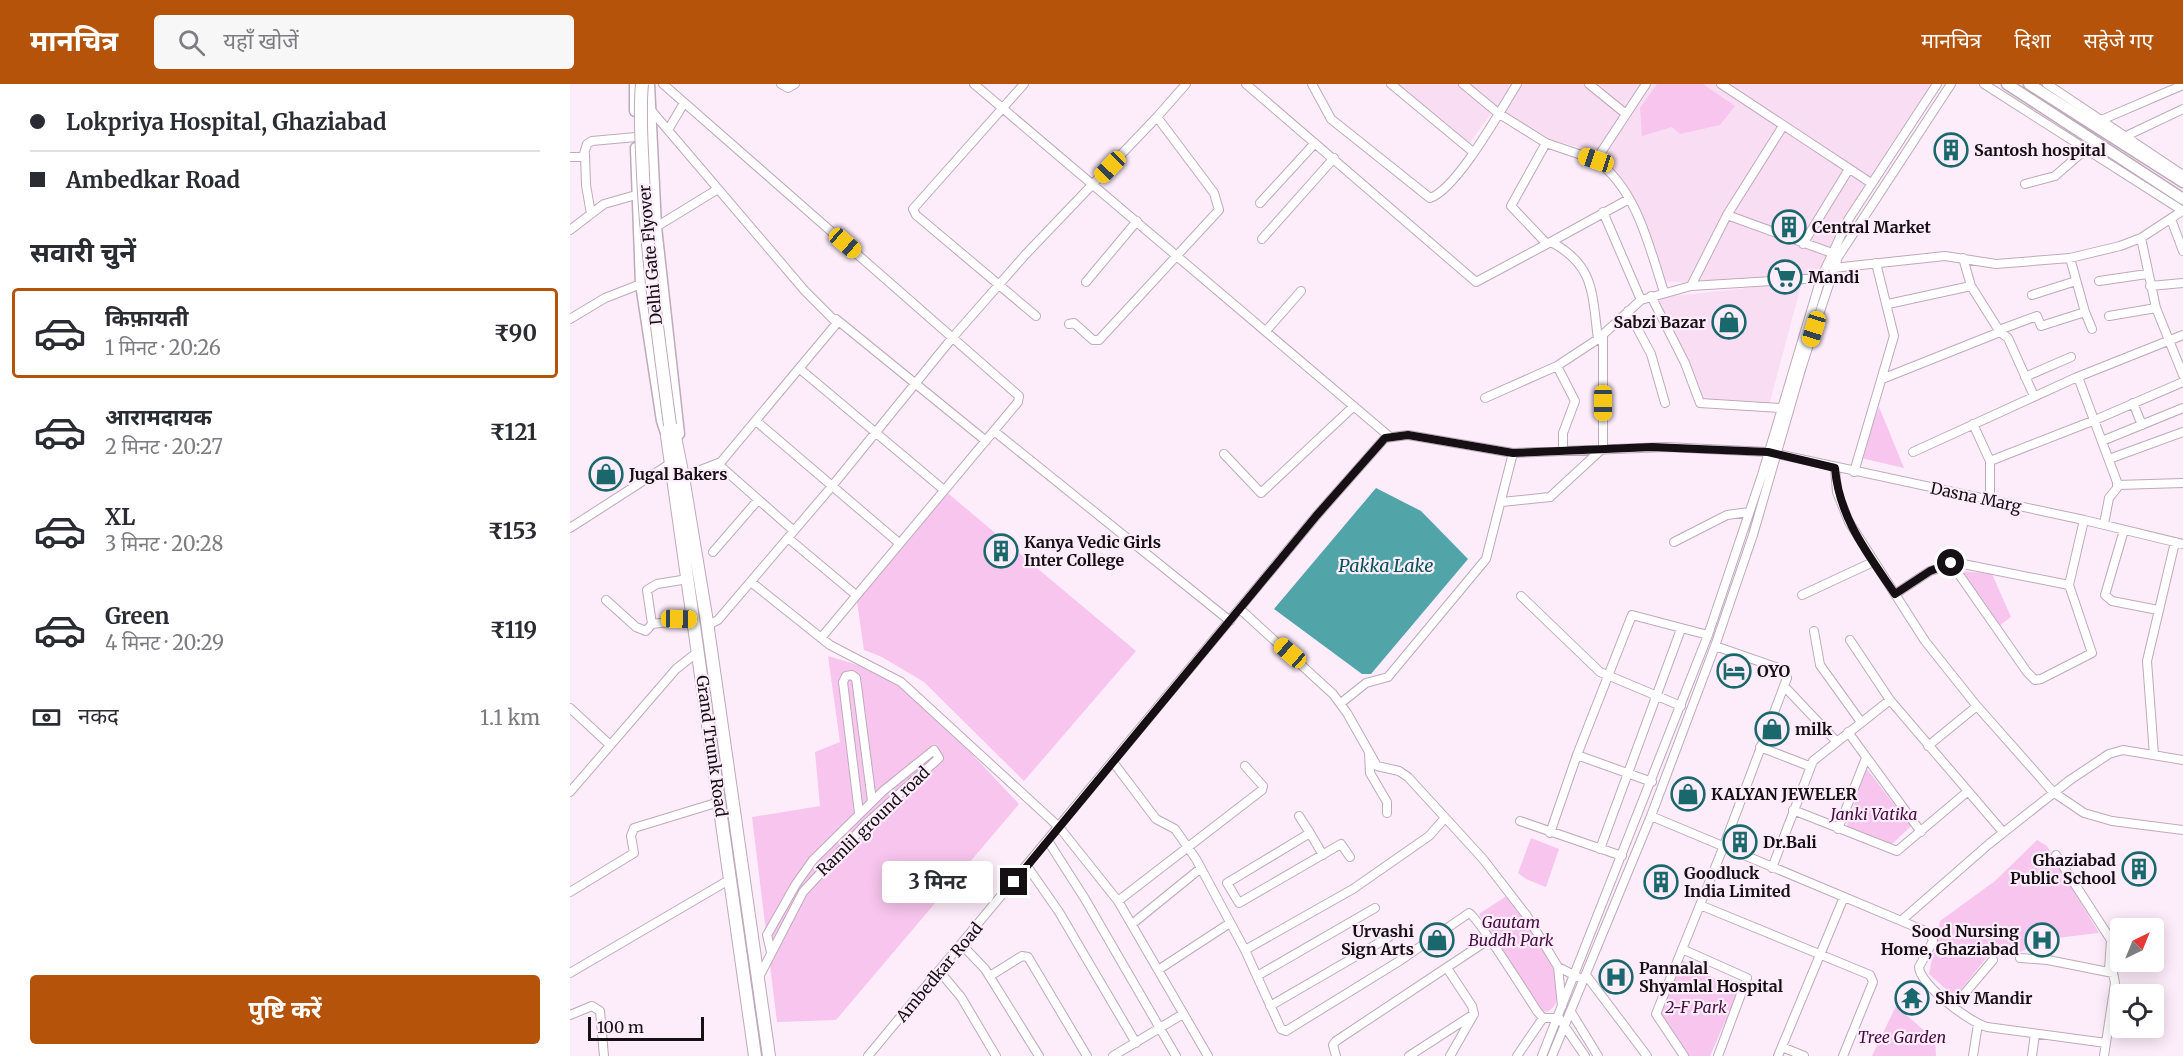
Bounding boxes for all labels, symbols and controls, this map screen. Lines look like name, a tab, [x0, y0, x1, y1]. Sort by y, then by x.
search box	[154, 15, 574, 69]
text: मानचित्र	[30, 23, 118, 59]
icon: search	[175, 26, 208, 59]
text: यहाँ खोजें	[223, 27, 299, 55]
text: मानचित्र	[1921, 27, 1981, 54]
text: दिशा	[2014, 27, 2051, 54]
text: सहेजे गए	[2084, 27, 2153, 54]
text: Lokpriya Hospital, Ghaziabad	[66, 108, 386, 136]
building icon: Santosh hospital	[1933, 132, 1969, 168]
place label: Santosh hospital	[1974, 140, 2106, 160]
car	[1576, 146, 1616, 174]
car	[1091, 148, 1129, 186]
text: Ambedkar Road	[66, 166, 240, 194]
street label: Delhi Gate Flyover	[634, 184, 666, 326]
building icon: Central Market	[1771, 209, 1807, 245]
place label: Central Market	[1812, 217, 1931, 237]
car	[826, 224, 864, 262]
text: सवारी चुनें	[30, 235, 136, 269]
supermarket icon: Mandi	[1767, 259, 1803, 295]
place label: Mandi	[1808, 267, 1860, 287]
text: किफ़ायती	[105, 304, 189, 332]
shop icon: Sabzi Bazar	[1711, 304, 1747, 340]
icon: car	[33, 306, 87, 360]
car	[1800, 309, 1828, 349]
place label: Sabzi Bazar	[1614, 312, 1707, 332]
text: ₹90	[494, 319, 537, 347]
text: 1 मिनट · 20:26	[105, 335, 221, 360]
car	[1594, 385, 1612, 421]
text: आरामदायक	[105, 403, 212, 431]
icon: car	[33, 405, 87, 459]
text: ₹121	[489, 418, 537, 446]
text: 2 मिनट · 20:27	[105, 434, 223, 459]
shop icon: Jugal Bakers	[588, 456, 624, 492]
place label: Jugal Bakers	[628, 464, 727, 484]
street label: Dasna Marg	[1929, 478, 2024, 516]
text: XL	[105, 503, 135, 531]
icon: car	[33, 504, 87, 558]
text: ₹153	[488, 517, 537, 545]
text: 3 मिनट · 20:28	[105, 531, 223, 556]
place label: Kanya Vedic Girls Inter College	[1024, 532, 1161, 570]
building icon: Kanya Vedic Girls Inter College	[983, 533, 1019, 569]
route start	[1937, 549, 1964, 576]
water label: Pakka Lake	[1339, 554, 1433, 577]
text: Green	[105, 602, 169, 630]
icon: car	[33, 603, 87, 657]
car	[661, 610, 697, 628]
text: ₹119	[490, 616, 537, 644]
text: 4 मिनट · 20:29	[105, 630, 224, 655]
car	[1271, 634, 1309, 672]
hotel icon: OYO	[1716, 653, 1752, 689]
place label: OYO	[1757, 661, 1790, 681]
street label: Grand Trunk Road	[692, 674, 732, 818]
icon: cash	[30, 701, 63, 734]
text: नकद	[78, 702, 119, 730]
text: 1.1 km	[480, 705, 540, 730]
shop icon: milk	[1754, 711, 1790, 747]
place label: milk	[1795, 719, 1833, 739]
street label: Ramlil ground road	[812, 762, 934, 880]
shop icon: KALYAN JEWELER	[1670, 776, 1706, 812]
place label: KALYAN JEWELER	[1711, 784, 1857, 804]
park label: Janki Vatika	[1829, 804, 1917, 824]
building icon: Dr.Bali	[1722, 824, 1758, 860]
place label: Dr.Bali	[1763, 832, 1817, 852]
place label: Ghaziabad Public School	[2010, 850, 2116, 888]
building icon: Ghaziabad Public School	[2121, 851, 2157, 887]
callout: 3 मिनट	[882, 861, 993, 903]
place label: Goodluck India Limited	[1684, 863, 1791, 901]
building icon: Goodluck India Limited	[1643, 864, 1679, 900]
route end	[1000, 868, 1027, 895]
text: 3 मिनट	[908, 869, 967, 894]
park label: Gautam Buddh Park	[1468, 912, 1554, 950]
street label: Ambedkar Road	[891, 918, 987, 1027]
north arrow	[2110, 918, 2164, 972]
map controls	[2110, 918, 2164, 1038]
place label: Urvashi Sign Arts	[1341, 921, 1415, 959]
place label: Sood Nursing Home, Ghaziabad	[1881, 921, 2019, 960]
shop icon: Urvashi Sign Arts	[1419, 922, 1455, 958]
hospital icon: Sood Nursing Home, Ghaziabad	[2024, 922, 2060, 958]
place label: Pannalal Shyamlal Hospital	[1639, 958, 1783, 996]
hospital icon: Pannalal Shyamlal Hospital	[1598, 959, 1634, 995]
button: पुष्टि करें	[30, 975, 540, 1044]
temple icon: Shiv Mandir	[1894, 980, 1930, 1016]
button: locate	[2110, 984, 2164, 1038]
place label: Shiv Mandir	[1935, 988, 2033, 1008]
park label: 2-F Park	[1664, 997, 1727, 1017]
scale bar	[588, 1014, 704, 1042]
text: 100 m	[597, 1017, 644, 1037]
park label: Tree Garden	[1858, 1027, 1946, 1047]

